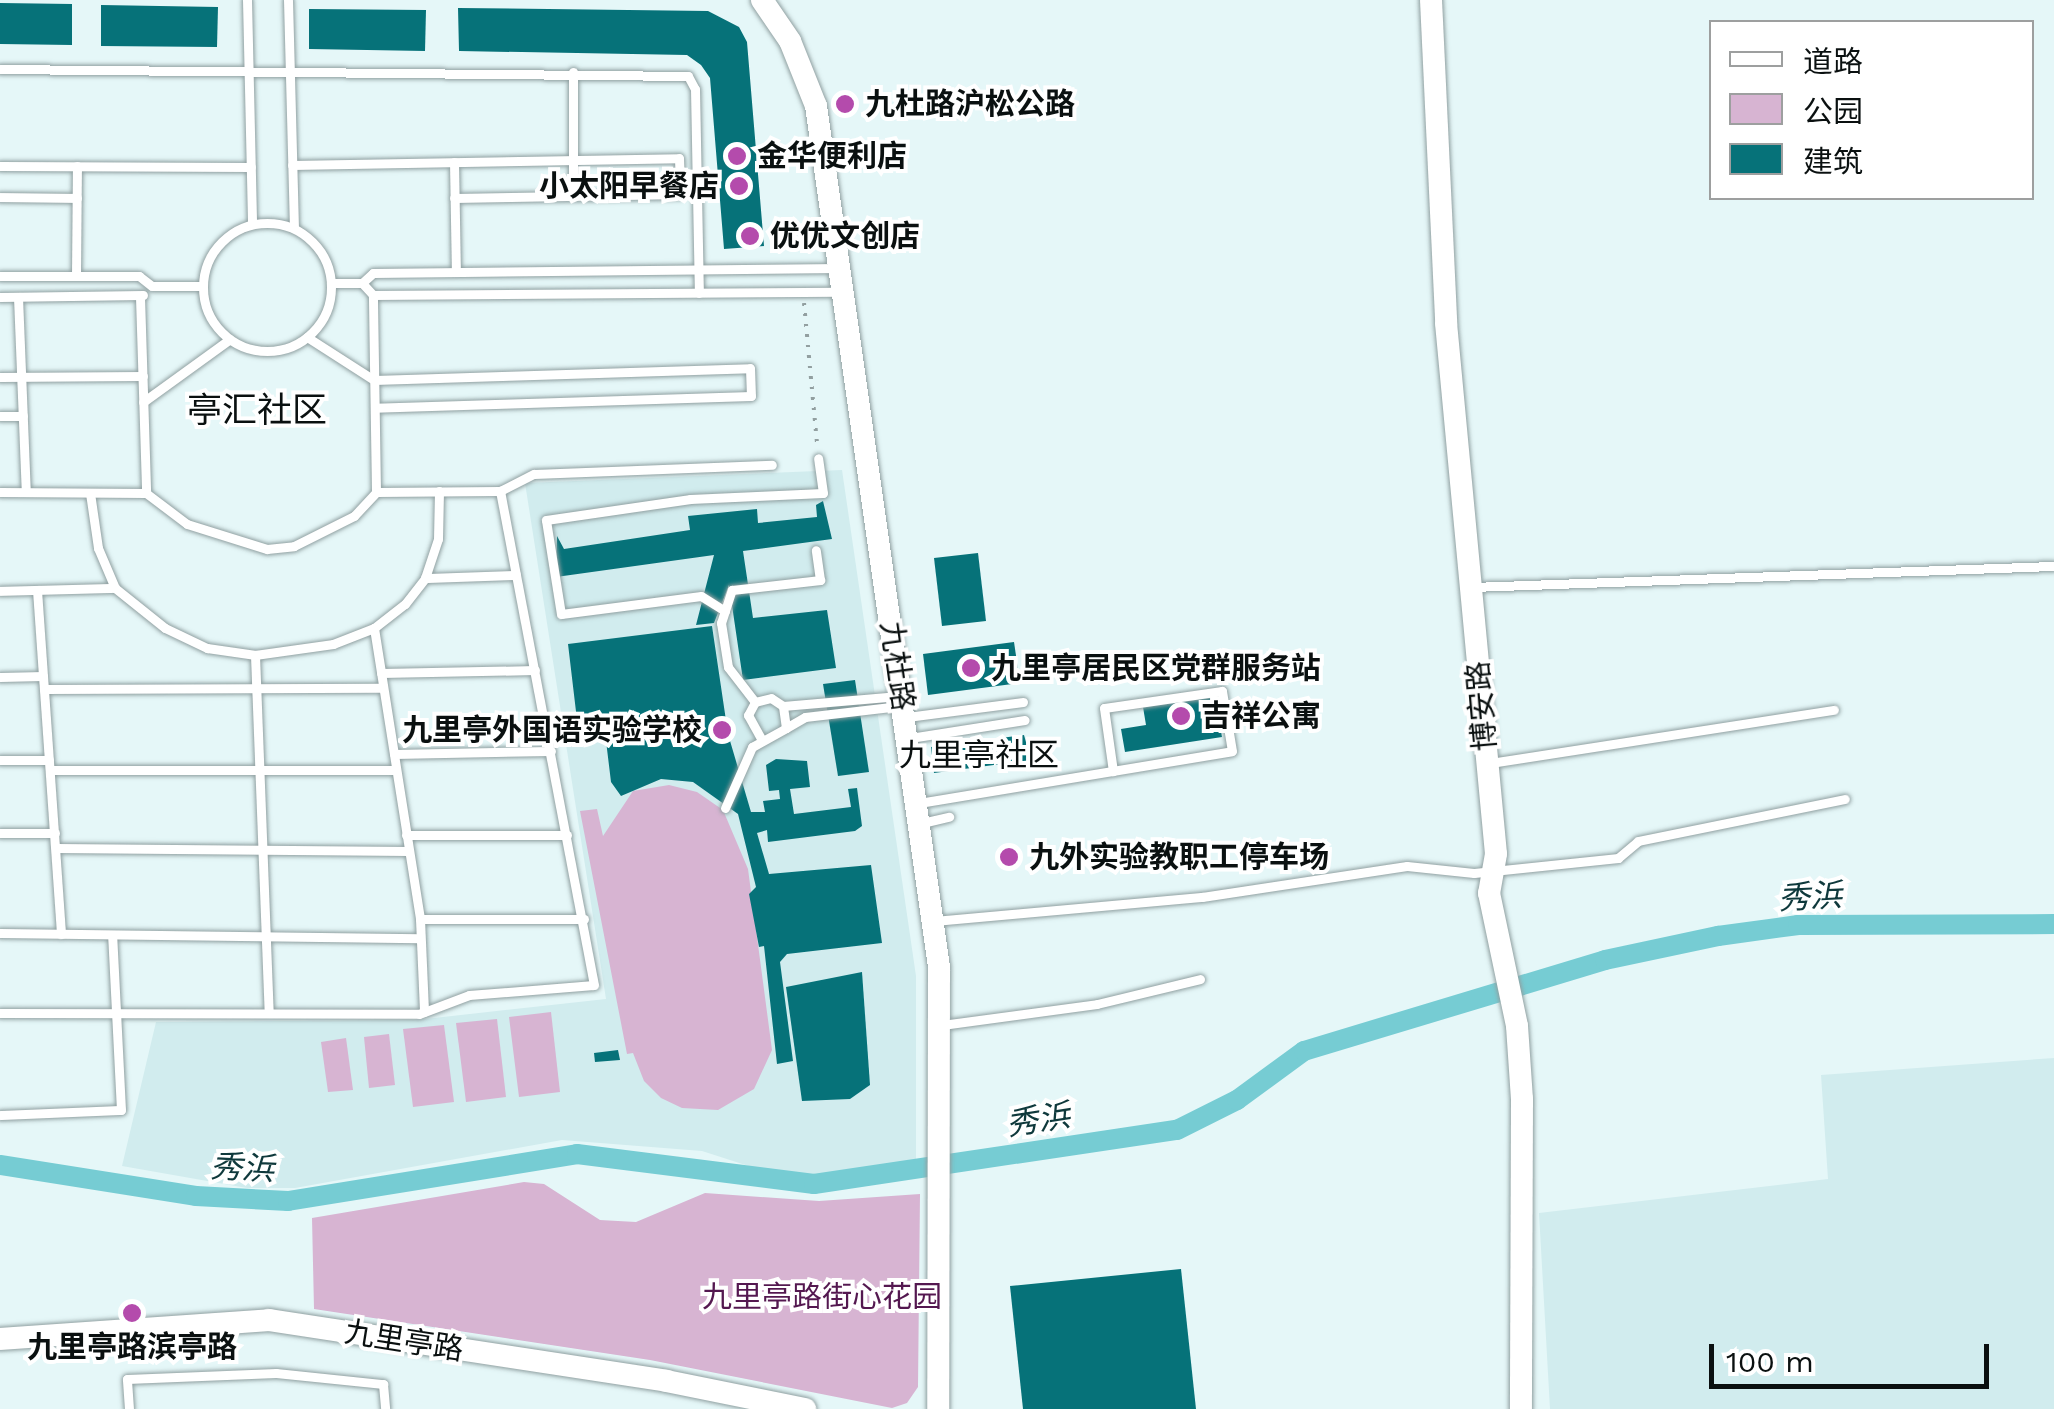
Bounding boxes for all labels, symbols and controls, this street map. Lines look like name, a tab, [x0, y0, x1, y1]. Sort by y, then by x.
legend	[1709, 20, 2034, 200]
text: 道路	[1803, 44, 1863, 79]
place label: 九杜路沪松公路	[865, 86, 1075, 122]
marker: 九杜路沪松公路	[834, 93, 856, 115]
text: 公园	[1803, 94, 1863, 129]
place label: 金华便利店	[757, 138, 907, 174]
text: 建筑	[1803, 144, 1863, 179]
marker: 金华便利店	[726, 145, 748, 167]
place label: 小太阳早餐店	[539, 168, 719, 204]
marker: 小太阳早餐店	[728, 175, 750, 197]
place label: 优优文创店	[770, 218, 920, 254]
marker: 优优文创店	[739, 225, 761, 247]
district label: 亭汇社区	[187, 389, 327, 431]
street label: 九杜路	[873, 619, 921, 713]
place label: 九里亭居民区党群服务站	[991, 650, 1321, 686]
marker: 九里亭居民区党群服务站	[960, 657, 982, 679]
street label: 博安路	[1460, 660, 1504, 752]
place label: 吉祥公寓	[1201, 698, 1321, 734]
marker: 吉祥公寓	[1170, 705, 1192, 727]
place label: 九里亭外国语实验学校	[402, 712, 702, 748]
marker: 九里亭外国语实验学校	[711, 719, 733, 741]
district label: 九里亭社区	[899, 736, 1059, 774]
place label: 九外实验教职工停车场	[1029, 839, 1329, 875]
marker: 九外实验教职工停车场	[998, 846, 1020, 868]
water label: 秀浜	[1777, 876, 1843, 918]
water label: 秀浜	[1003, 1096, 1073, 1144]
water label: 秀浜	[209, 1147, 275, 1189]
park label: 九里亭路街心花园	[702, 1279, 942, 1315]
marker: 九里亭路滨亭路	[121, 1302, 143, 1324]
street label: 九里亭路	[342, 1314, 466, 1368]
scale bar	[1714, 1324, 1994, 1386]
place label: 九里亭路滨亭路	[27, 1329, 237, 1365]
text: 100 m	[1726, 1344, 1814, 1379]

